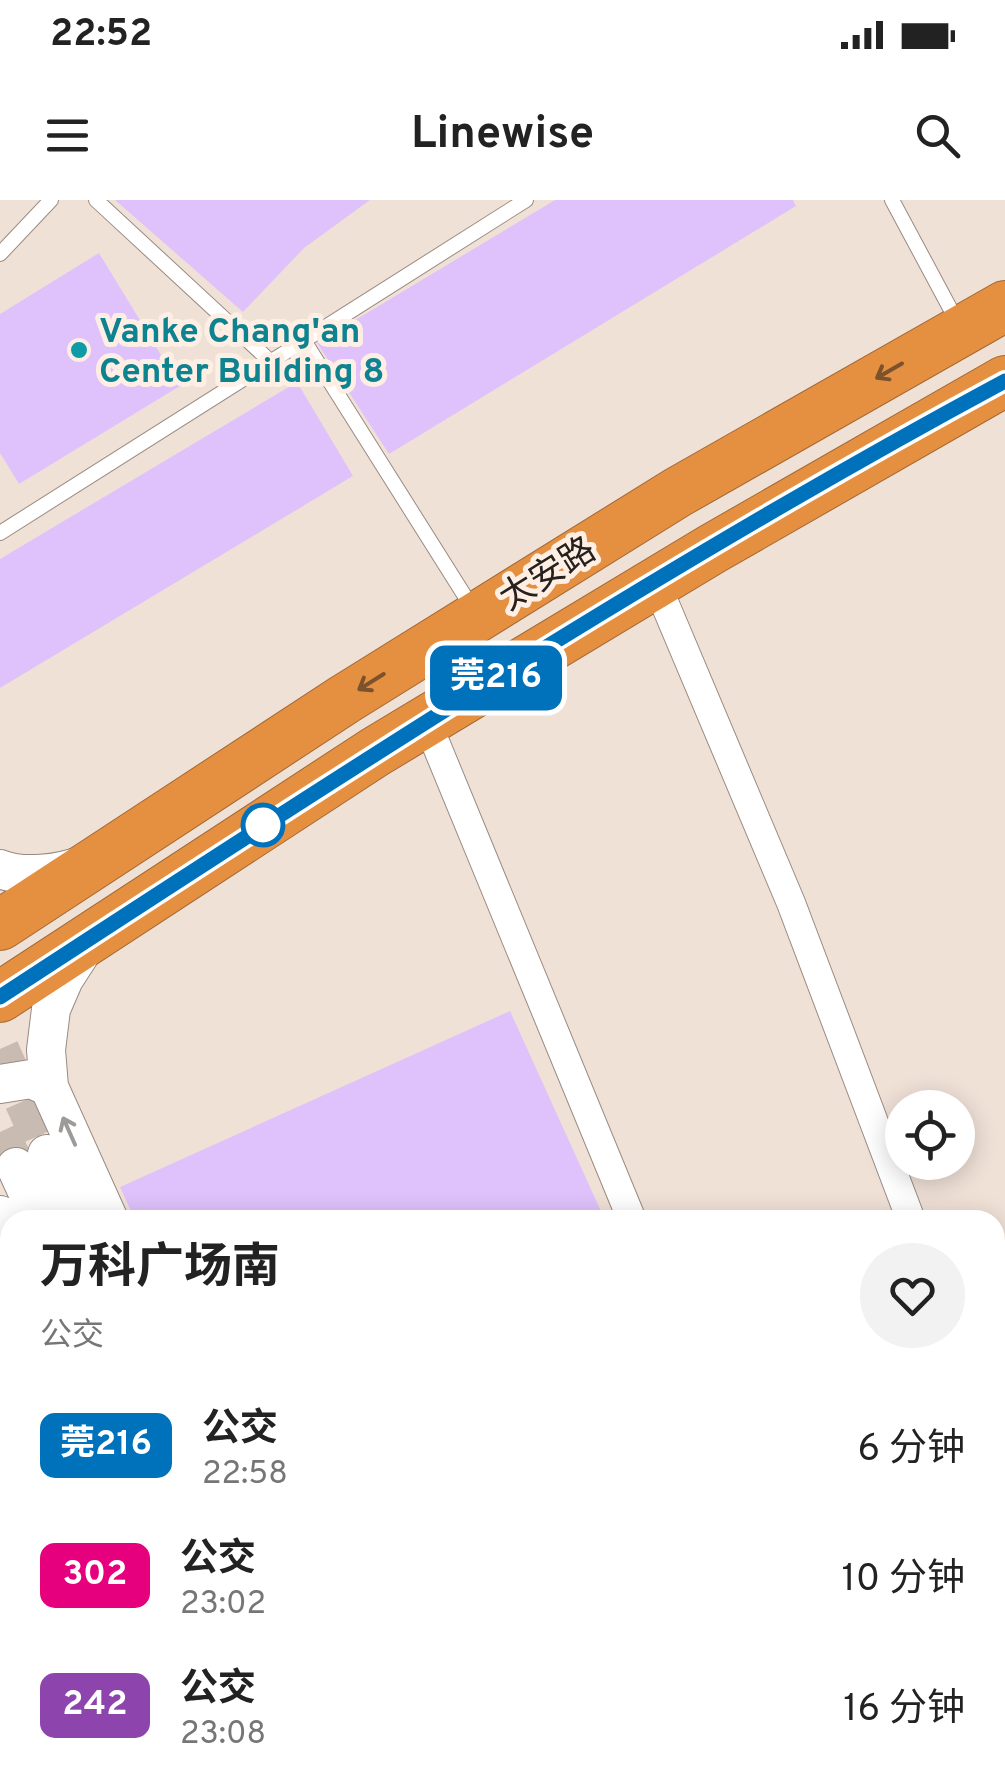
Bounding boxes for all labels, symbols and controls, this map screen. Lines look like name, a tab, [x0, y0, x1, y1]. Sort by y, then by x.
text: 22:52	[50, 11, 152, 60]
text: Linewise	[411, 107, 594, 164]
icon: menu	[40, 108, 95, 163]
icon: search	[910, 108, 965, 163]
place label: Vanke Chang'an Center Building 8	[99, 311, 384, 395]
marker: Vanke Chang'an Center Building 8	[68, 339, 90, 361]
one-way arrow	[876, 361, 904, 381]
street label: 太安路	[492, 529, 605, 622]
line badge: 莞216	[426, 646, 566, 710]
text: 莞216	[450, 656, 542, 700]
one-way arrow	[357, 672, 386, 693]
unlabelled marker	[242, 804, 284, 846]
map controls	[885, 1090, 975, 1180]
button: locate	[885, 1090, 975, 1180]
one-way arrow	[59, 1117, 78, 1147]
text: 万科广场南	[40, 1240, 280, 1300]
button: heart	[860, 1243, 965, 1348]
text: 公交	[40, 1317, 104, 1357]
text: 公交	[202, 1406, 278, 1455]
text: 莞216	[60, 1423, 152, 1467]
text: 6 分钟	[857, 1426, 965, 1475]
text: 22:58	[202, 1455, 288, 1495]
text: 公交	[180, 1536, 256, 1585]
text: 302	[63, 1553, 127, 1597]
text: 10 分钟	[841, 1556, 965, 1605]
text: 23:02	[180, 1585, 266, 1625]
text: 公交	[180, 1666, 256, 1715]
text: 242	[62, 1683, 128, 1727]
text: 16 分钟	[843, 1686, 965, 1735]
text: 23:08	[180, 1715, 266, 1755]

